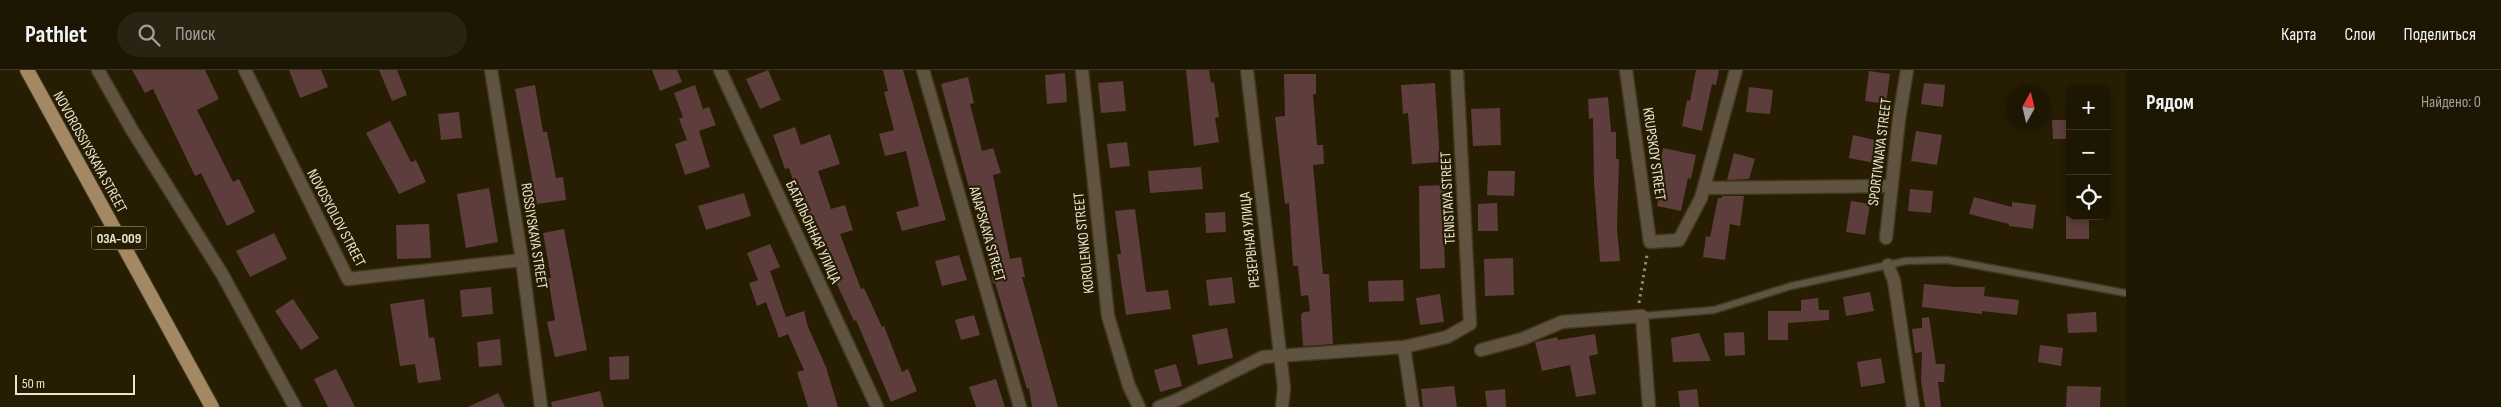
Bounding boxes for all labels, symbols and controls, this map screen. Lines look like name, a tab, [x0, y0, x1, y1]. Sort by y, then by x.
search box	[117, 12, 467, 57]
text: Pathlet	[25, 20, 87, 49]
icon: search	[135, 21, 163, 49]
text: Поиск	[175, 23, 215, 46]
text: Карта	[2281, 24, 2317, 45]
text: Слои	[2345, 24, 2376, 45]
text: Поделиться	[2404, 24, 2476, 45]
north arrow	[2006, 85, 2051, 130]
map controls	[2066, 85, 2111, 220]
button: +	[2066, 85, 2111, 130]
street label: NOVOROSSIYSKAYA STREET	[49, 88, 131, 216]
text: Рядом	[2146, 90, 2194, 115]
text: Найдено: 0	[2421, 93, 2481, 112]
street label: SPORTIVNAYA STREET	[1864, 97, 1896, 207]
street label: KRUPSKOY STREET	[1638, 106, 1670, 202]
button: −	[2066, 130, 2111, 175]
street label: TENISTAYA STREET	[1436, 151, 1460, 245]
street label: NOVOSYOLOV STREET	[302, 166, 370, 270]
button: locate	[2066, 175, 2111, 220]
street label: БАТАЛЬОННАЯ УЛИЦА	[781, 178, 845, 287]
street label: ROSSIYSKAYA STREET	[516, 182, 552, 290]
street label: ANAPSKAYA STREET	[964, 183, 1010, 284]
street label: РЕЗЕРВНАЯ УЛИЦА	[1235, 190, 1264, 289]
street label: KOROLENKO STREET	[1069, 191, 1099, 295]
road number: 03А-009	[92, 226, 146, 250]
scale bar	[15, 372, 135, 395]
text: 50 m	[22, 375, 45, 392]

